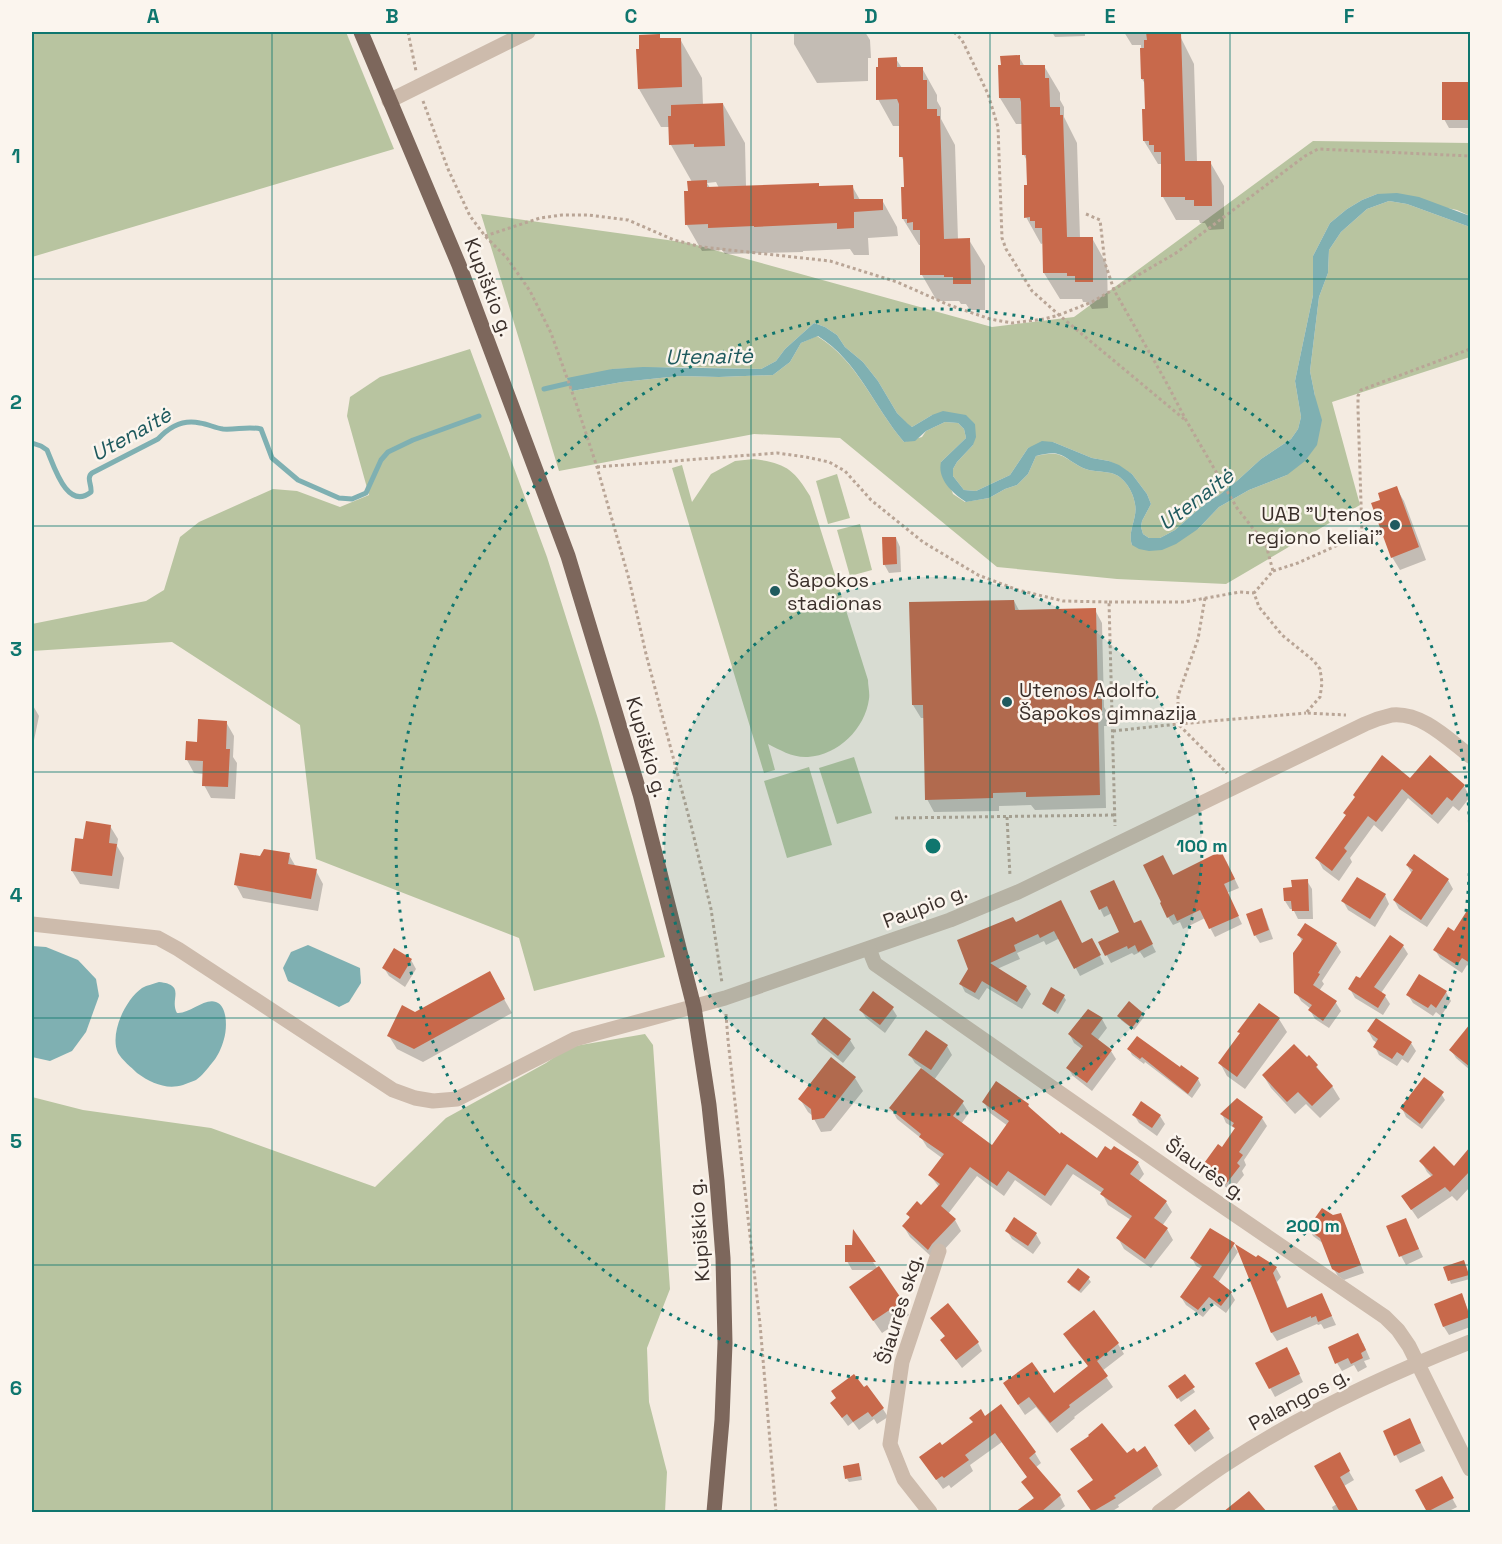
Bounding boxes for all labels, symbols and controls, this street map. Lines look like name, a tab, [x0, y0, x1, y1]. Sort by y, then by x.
text: A	[147, 3, 160, 29]
text: B	[385, 3, 399, 29]
text: C	[625, 3, 638, 29]
text: D	[864, 3, 878, 29]
text: E	[1104, 3, 1116, 29]
text: F	[1344, 3, 1355, 29]
text: 1	[11, 143, 21, 169]
street label: Kupiškio g.	[458, 234, 520, 340]
water label: Utenaitė	[665, 342, 755, 370]
text: 2	[10, 389, 22, 415]
water label: Utenaitė	[86, 400, 177, 467]
water label: Utenaitė	[1153, 461, 1240, 536]
place label: UAB "Utenos regiono keliai"	[1247, 501, 1383, 550]
marker: UAB "Utenos regiono keliai"	[1388, 518, 1402, 532]
place label: Šapokos stadionas	[787, 567, 882, 616]
marker: Šapokos stadionas	[768, 584, 782, 598]
text: 3	[10, 636, 22, 662]
place label: Utenos Adolfo Šapokos gimnazija	[1019, 677, 1197, 726]
street label: Kupiškio g.	[620, 694, 674, 800]
marker: Utenos Adolfo Šapokos gimnazija	[1000, 695, 1014, 709]
text: 100 m	[1176, 834, 1228, 857]
centre of rings	[923, 836, 943, 856]
street label: Paupio g.	[879, 878, 971, 934]
text: 4	[10, 882, 23, 908]
text: 5	[10, 1128, 22, 1154]
street label: Šiaurės g.	[1160, 1132, 1252, 1206]
street label: Kupiškio g.	[682, 1177, 716, 1283]
text: 200 m	[1286, 1214, 1340, 1237]
street label: Šiaurės skg.	[870, 1251, 928, 1367]
street label: Palangos g.	[1244, 1362, 1354, 1436]
text: 6	[10, 1375, 22, 1401]

